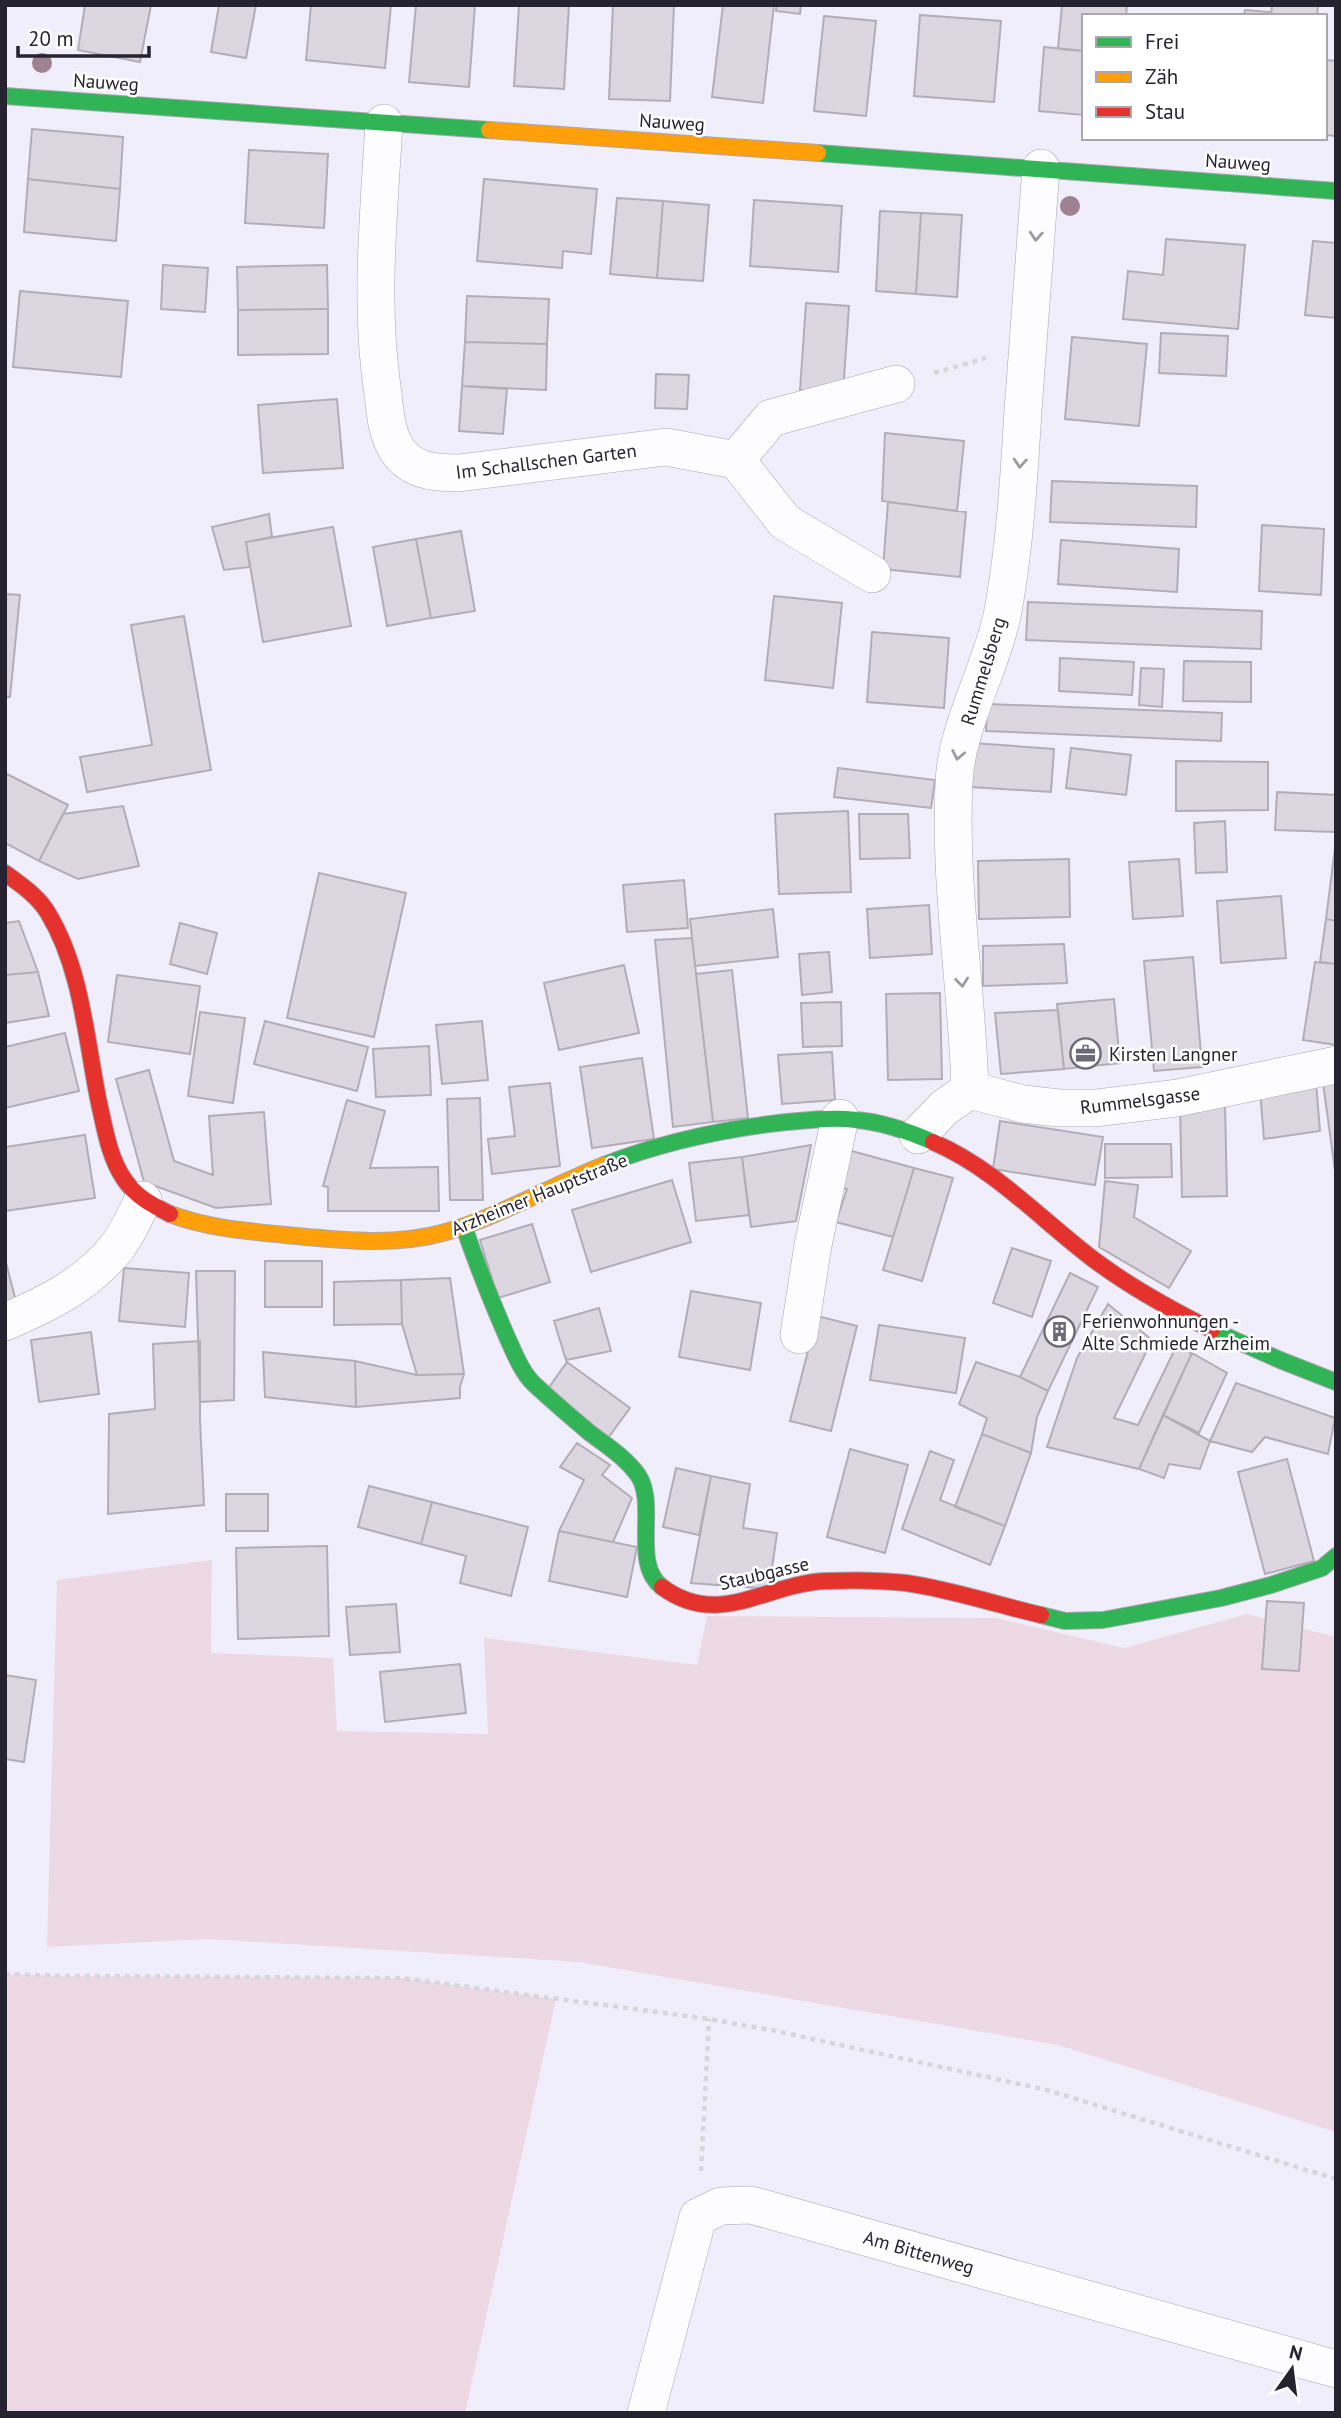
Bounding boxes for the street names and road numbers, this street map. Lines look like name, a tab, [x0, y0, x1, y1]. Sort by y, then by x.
street label: Nauweg	[72, 68, 140, 96]
street label: Nauweg	[638, 108, 706, 136]
street label: Nauweg	[1204, 148, 1272, 176]
street label: Im Schallschen Garten	[454, 438, 638, 484]
street label: Rummelsberg	[955, 614, 1011, 728]
street label: Rummelsgasse	[1079, 1081, 1201, 1119]
street label: Arzheimer Hauptstraße	[447, 1148, 631, 1240]
street label: Staubgasse	[717, 1551, 811, 1595]
street label: Am Bittenweg	[861, 2225, 977, 2279]

